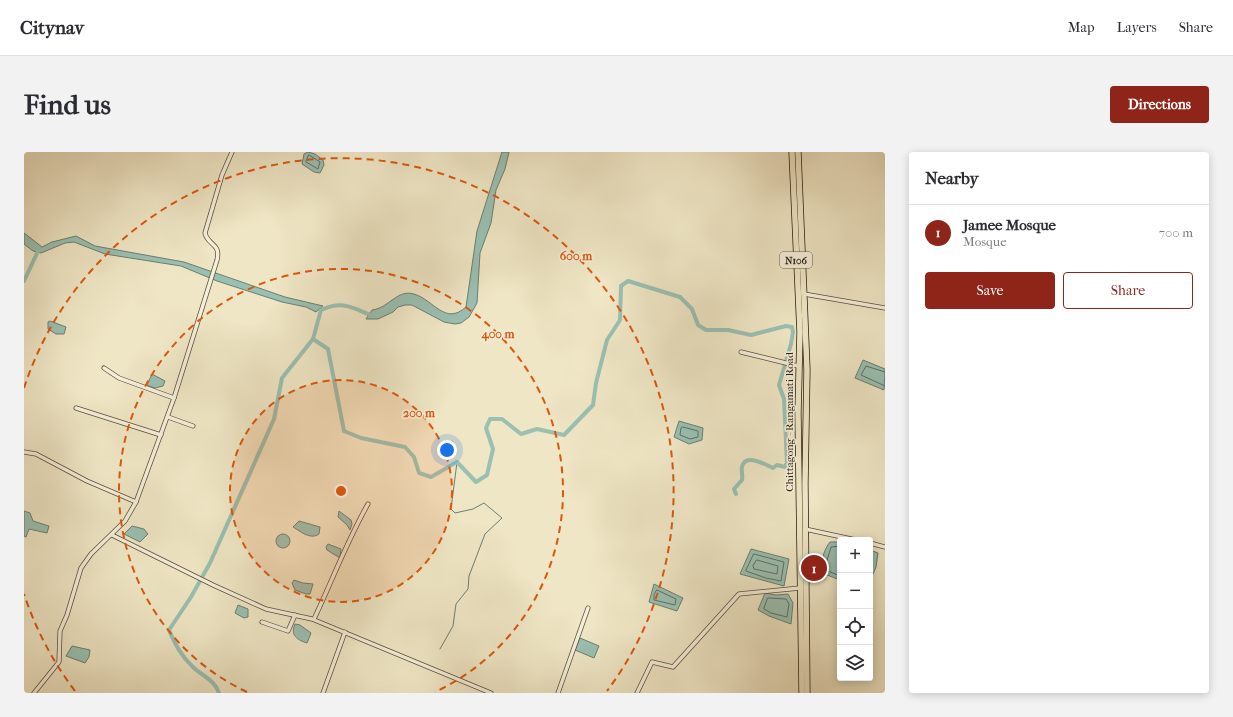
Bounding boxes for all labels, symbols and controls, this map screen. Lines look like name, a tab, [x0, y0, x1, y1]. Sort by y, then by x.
text: Citynav	[20, 17, 84, 39]
text: Map	[1068, 19, 1095, 36]
text: Layers	[1117, 19, 1157, 36]
text: Share	[1179, 19, 1213, 36]
button: Directions	[1110, 86, 1209, 123]
text: Find us	[24, 88, 111, 121]
text: Nearby	[925, 168, 979, 188]
text: Jamee Mosque	[963, 216, 1056, 234]
text: 1	[936, 225, 940, 240]
text: 700 m	[1159, 225, 1193, 240]
text: Mosque	[963, 234, 1007, 249]
text: 600 m	[560, 249, 593, 263]
road number: N106	[780, 252, 812, 268]
button: Save	[925, 272, 1055, 309]
button: Share	[1063, 272, 1193, 309]
text: 400 m	[481, 327, 515, 342]
street label: Chittagong - Rangamati Road	[783, 351, 796, 492]
text: 200 m	[403, 406, 436, 420]
your location	[437, 440, 457, 460]
centre of rings	[334, 484, 348, 498]
map controls	[837, 537, 873, 681]
button: +	[837, 537, 873, 573]
pin: 1	[801, 553, 827, 583]
button: −	[837, 573, 873, 609]
button: locate	[837, 609, 873, 645]
button: layers	[837, 645, 873, 681]

